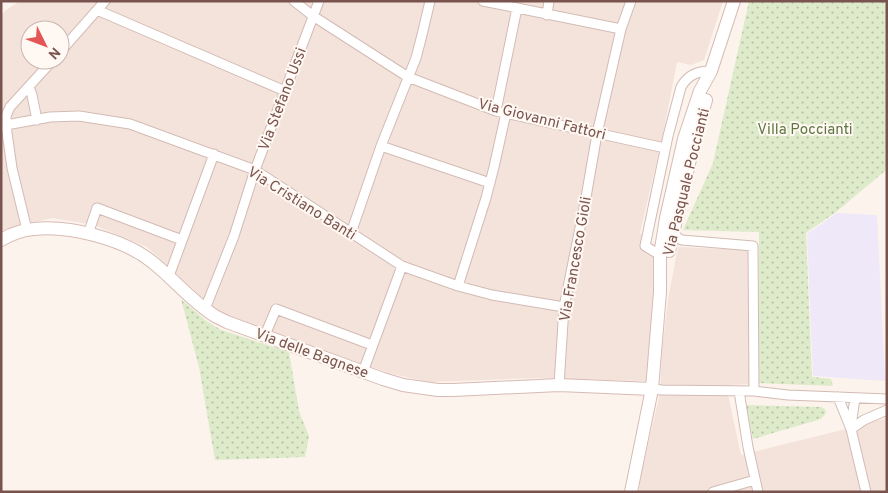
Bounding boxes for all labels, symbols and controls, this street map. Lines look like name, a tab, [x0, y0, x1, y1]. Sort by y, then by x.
north arrow	[20, 20, 70, 70]
text: N	[44, 43, 63, 62]
street label: Via Stefano Ussi	[255, 45, 312, 154]
street label: Via Giovanni Fattori	[476, 95, 608, 146]
street label: Via Pasquale Poccianti	[660, 106, 715, 258]
park label: Villa Poccianti	[757, 121, 853, 140]
street label: Via Cristiano Banti	[243, 163, 359, 245]
street label: Via Francesco Gioli	[556, 195, 597, 323]
street label: Via delle Bagnese	[252, 325, 371, 384]

